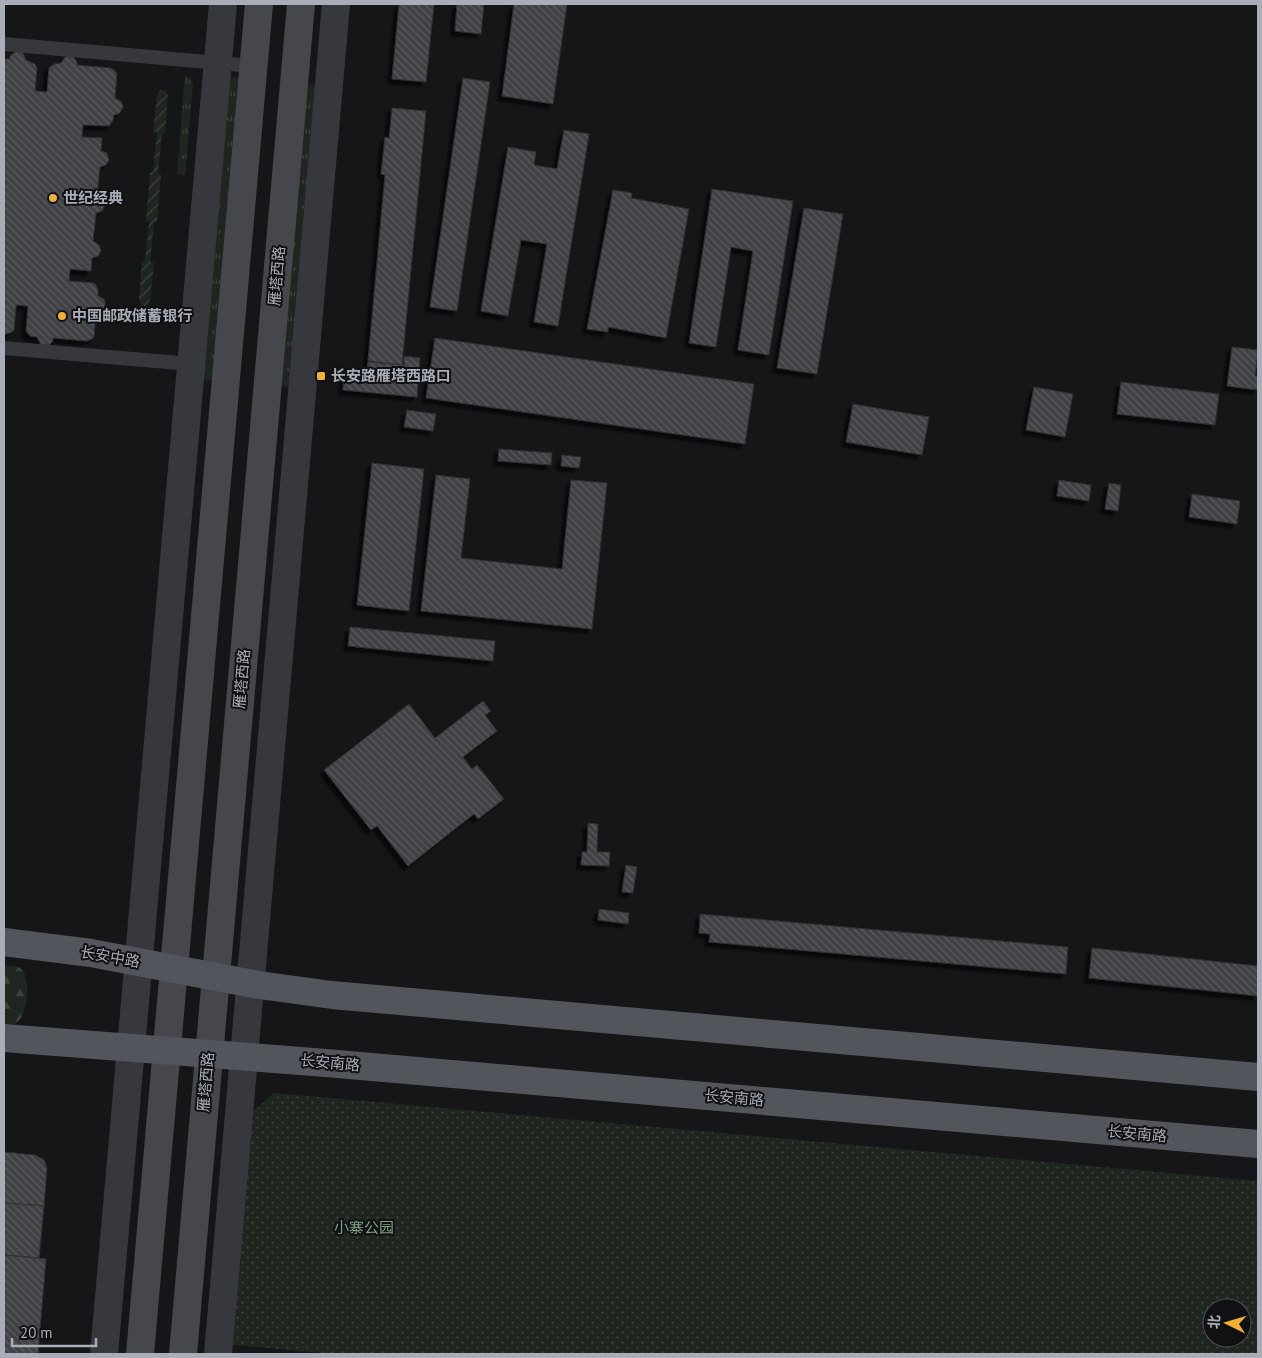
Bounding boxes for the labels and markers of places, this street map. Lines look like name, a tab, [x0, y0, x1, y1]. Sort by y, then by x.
place label: 世纪经典	[63, 188, 123, 207]
marker: 世纪经典	[47, 192, 59, 204]
place label: 中国邮政储蓄银行	[72, 306, 192, 325]
marker: 中国邮政储蓄银行	[56, 310, 68, 322]
place label: 长安路雁塔西路口	[331, 366, 451, 385]
marker: 长安路雁塔西路口	[315, 370, 327, 382]

